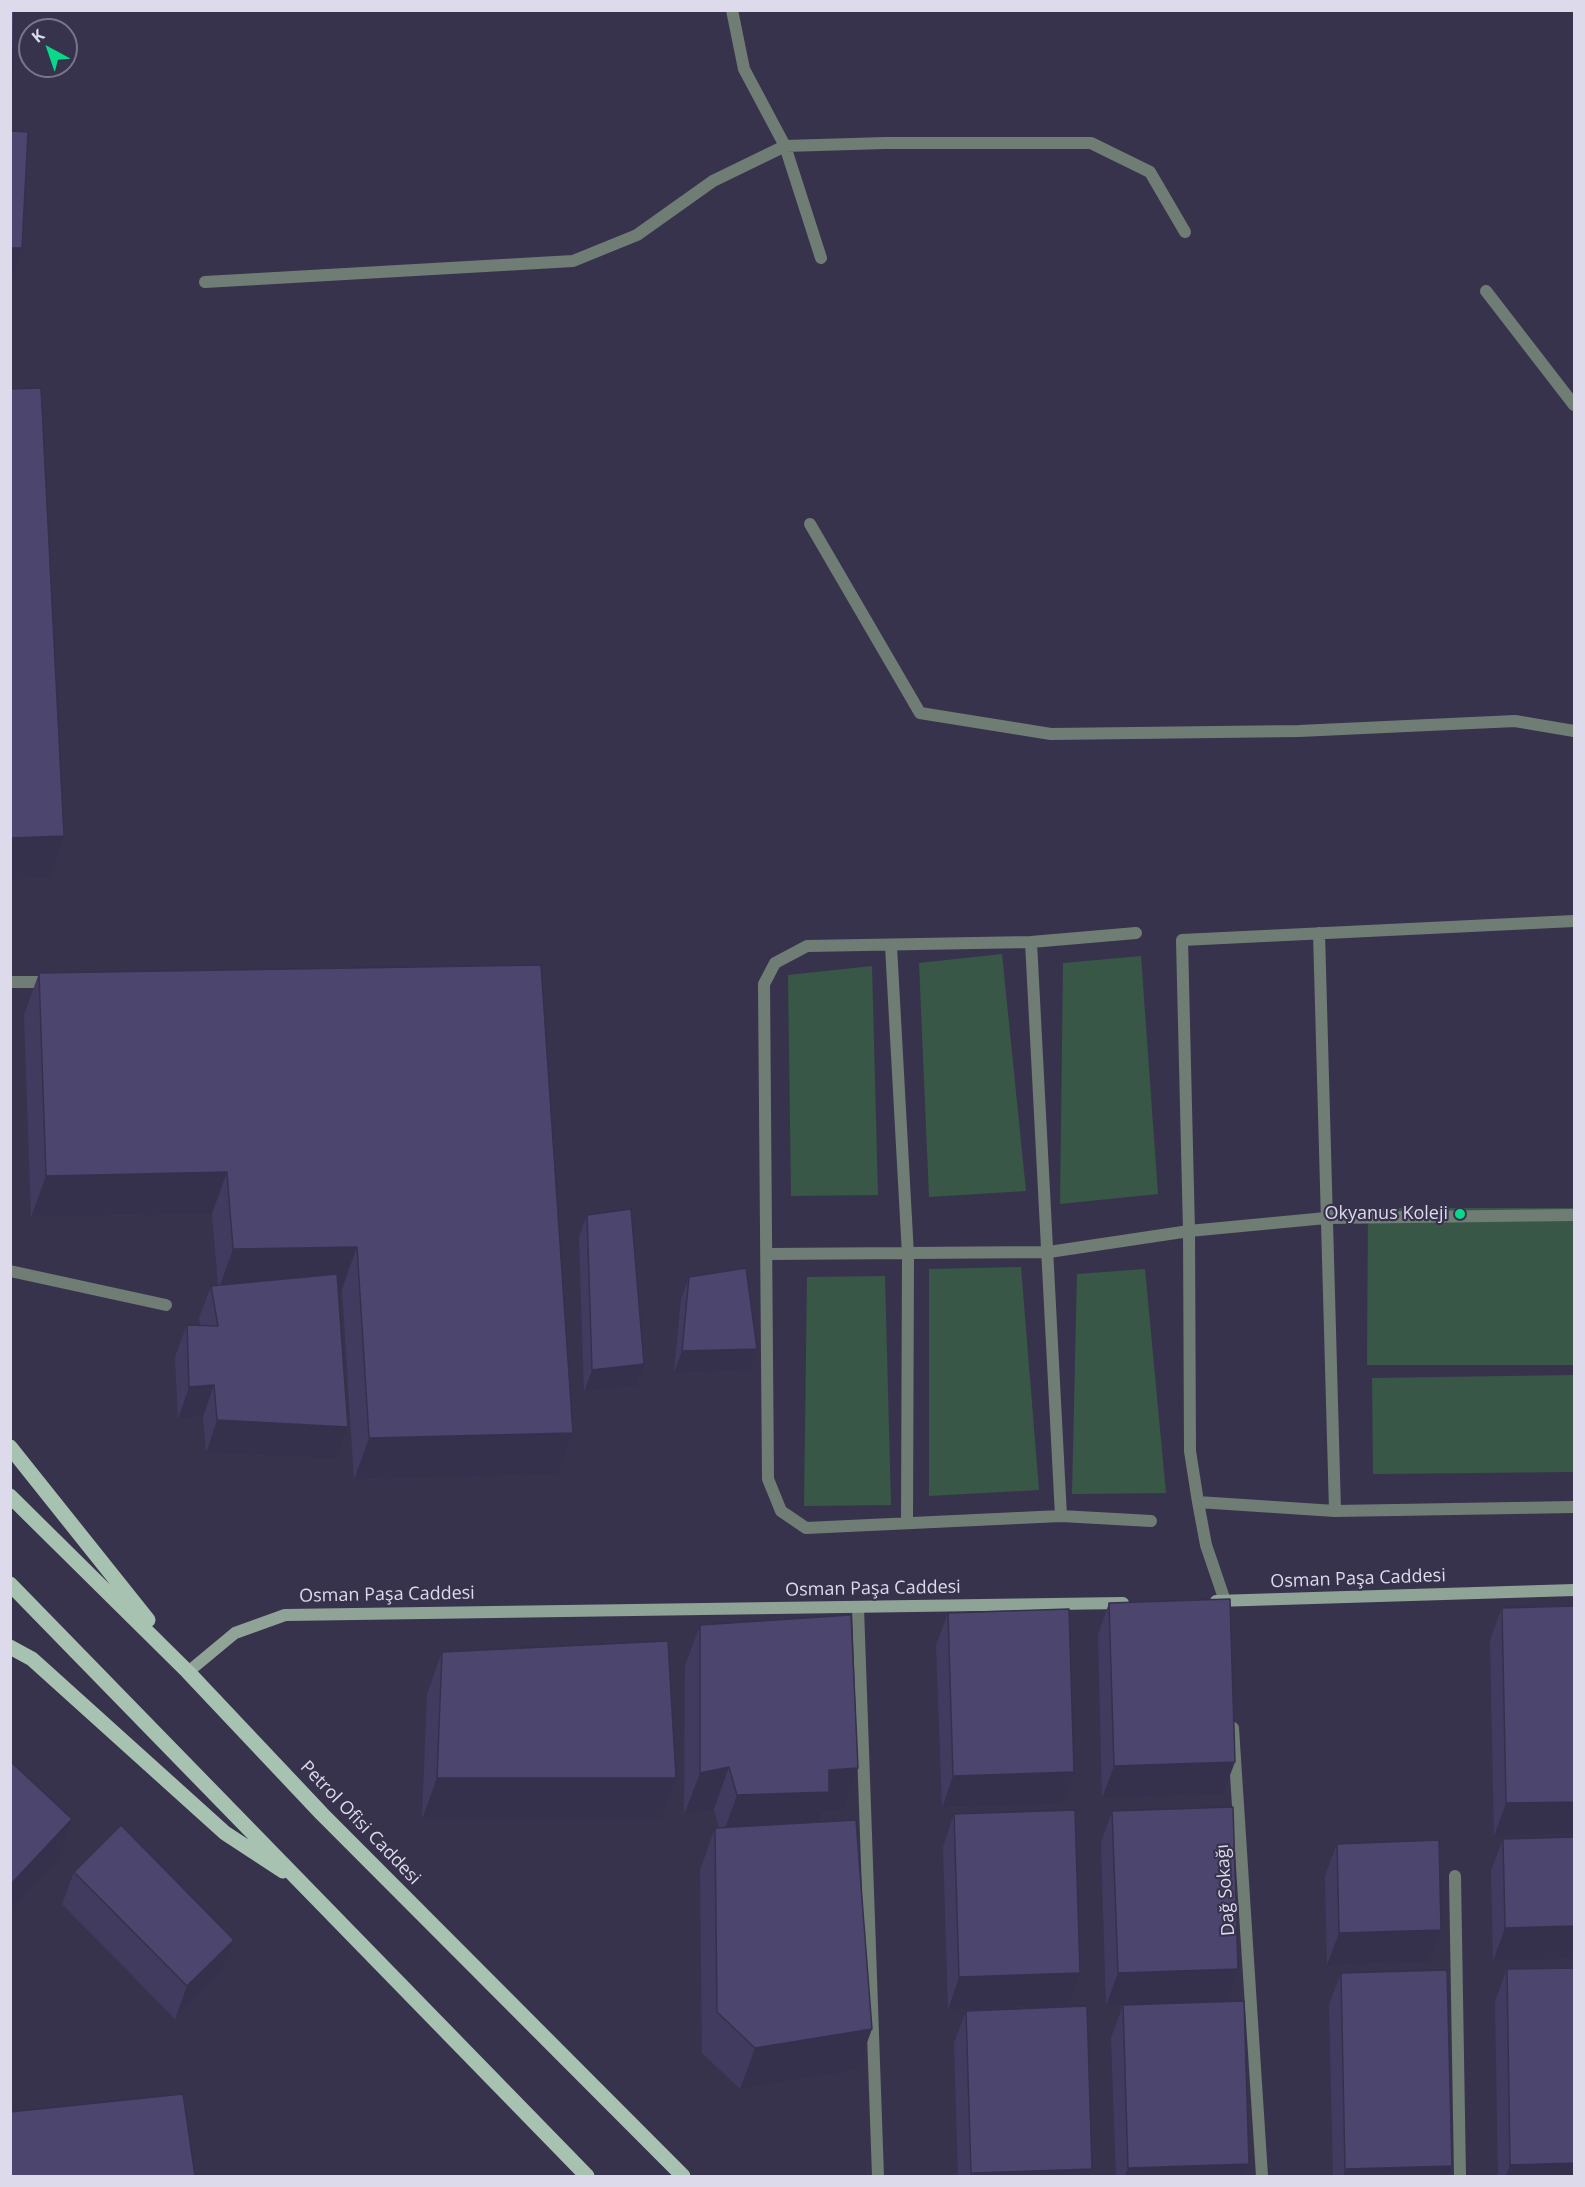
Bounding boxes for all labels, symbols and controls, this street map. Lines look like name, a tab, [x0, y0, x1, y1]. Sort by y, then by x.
north arrow	[18, 18, 78, 78]
text: K	[27, 24, 49, 48]
place label: Okyanus Koleji	[1325, 1203, 1448, 1225]
marker: Okyanus Koleji	[1453, 1207, 1467, 1221]
street label: Osman Paşa Caddesi	[1270, 1565, 1446, 1593]
street label: Osman Paşa Caddesi	[785, 1577, 961, 1601]
street label: Osman Paşa Caddesi	[299, 1583, 475, 1607]
street label: Petrol Ofisi Caddesi	[295, 1757, 425, 1889]
street label: Dağ Sokağı	[1212, 1843, 1240, 1937]

